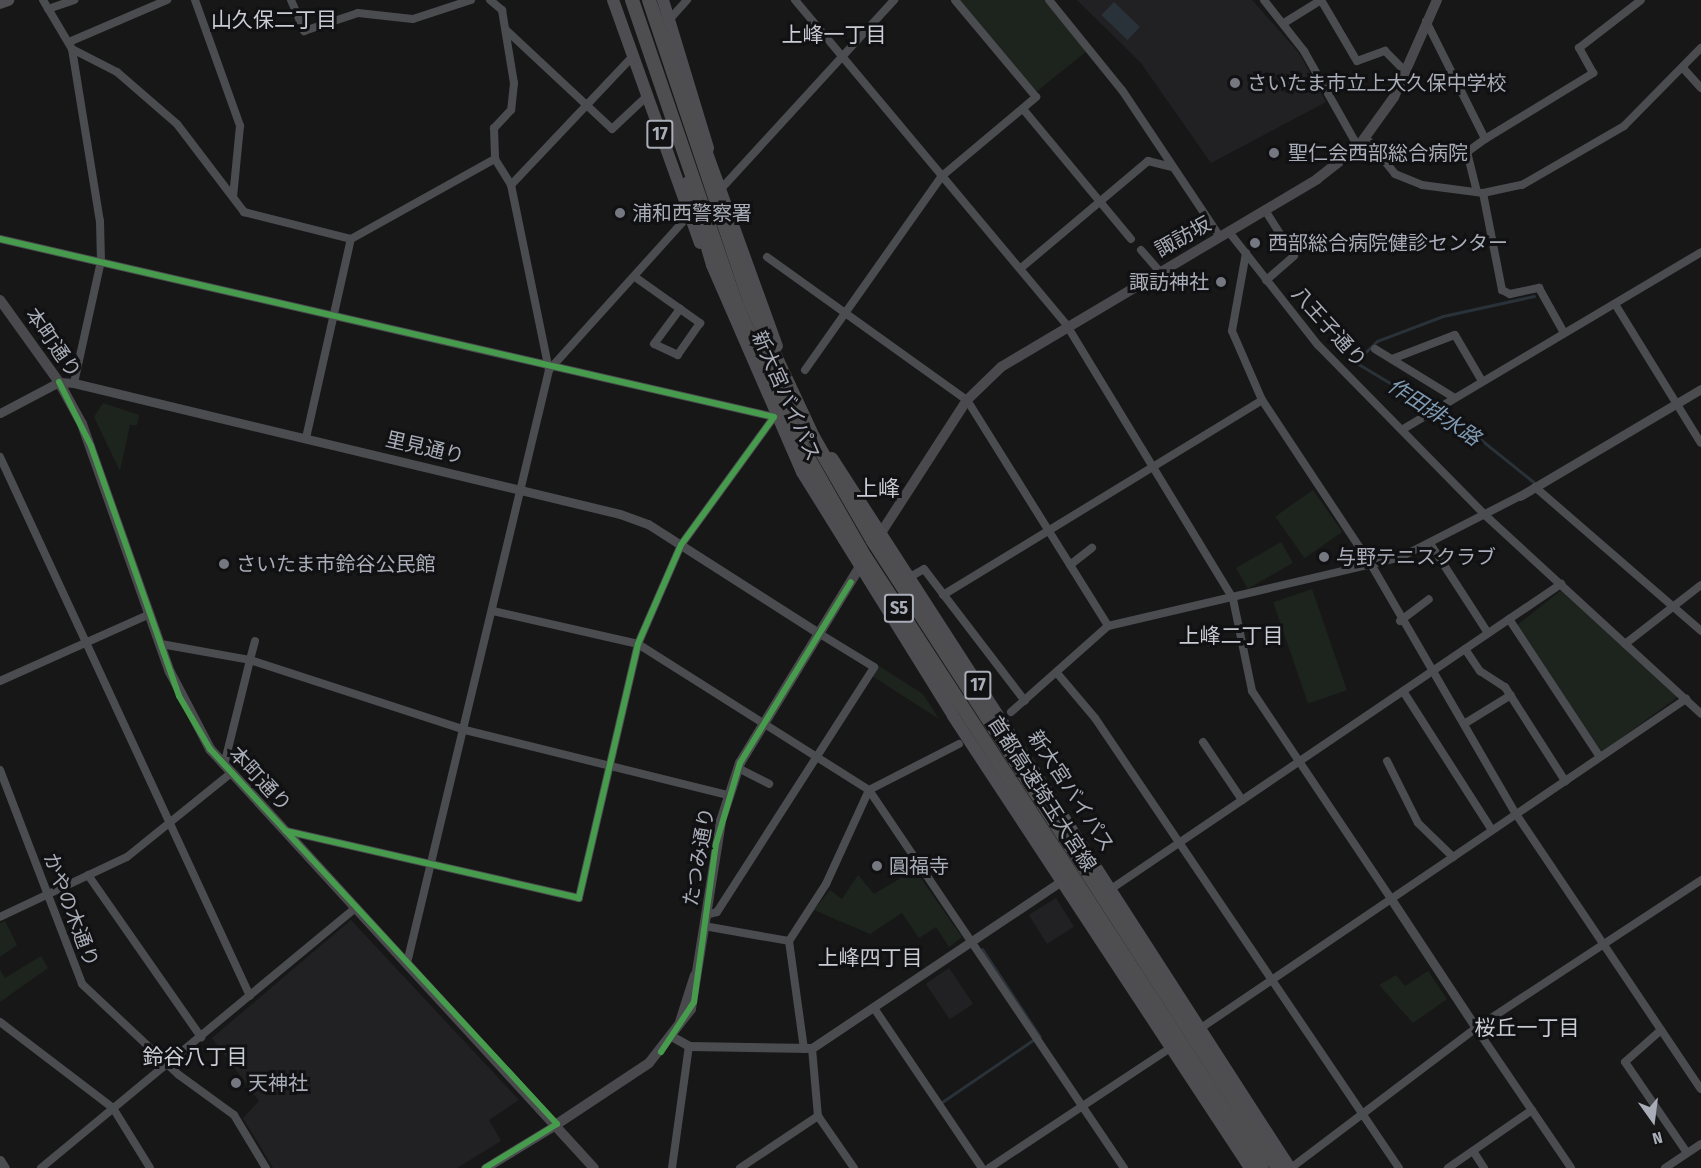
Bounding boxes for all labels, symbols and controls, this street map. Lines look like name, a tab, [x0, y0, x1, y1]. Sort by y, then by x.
district label: 山久保二丁目	[211, 7, 337, 33]
district label: 上峰一丁目	[782, 22, 886, 48]
place label: さいたま市立上大久保中学校	[1247, 71, 1507, 95]
marker: さいたま市立上大久保中学校	[1228, 76, 1242, 90]
road number: 17	[645, 119, 675, 149]
place label: 聖仁会西部総合病院	[1288, 141, 1468, 165]
marker: 聖仁会西部総合病院	[1265, 144, 1283, 162]
place label: 浦和西警察署	[632, 201, 752, 225]
marker: 浦和西警察署	[613, 206, 627, 220]
street label: 諏訪坂	[1151, 212, 1215, 262]
place label: 西部総合病院健診センター	[1268, 231, 1508, 255]
marker: 西部総合病院健診センター	[1246, 234, 1264, 252]
place label: 諏訪神社	[1129, 270, 1209, 294]
marker: 諏訪神社	[1214, 275, 1228, 289]
street label: 八王子通り	[1287, 282, 1371, 372]
street label: 本町通り	[20, 303, 86, 383]
street label: 新大宮バイパス	[747, 327, 825, 465]
water label: 作田排水路	[1383, 373, 1485, 451]
street label: 里見通り	[383, 427, 467, 469]
district label: 上峰	[856, 476, 900, 502]
place label: 与野テニスクラブ	[1336, 545, 1496, 569]
marker: 与野テニスクラブ	[1317, 550, 1331, 564]
place label: さいたま市鈴谷公民館	[236, 552, 436, 576]
marker: さいたま市鈴谷公民館	[217, 557, 231, 571]
road number: S5	[882, 593, 916, 623]
district label: 上峰二丁目	[1179, 623, 1283, 649]
road number: 17	[963, 670, 993, 700]
street label: 首都高速埼玉大宮線	[983, 712, 1101, 876]
street label: 新大宮バイパス	[1023, 726, 1119, 856]
street label: 本町通り	[224, 742, 296, 816]
street label: たつみ通り	[678, 806, 720, 908]
street label: かやの木通り	[38, 850, 104, 970]
place label: 圓福寺	[889, 854, 949, 878]
marker: 圓福寺	[870, 859, 884, 873]
district label: 上峰四丁目	[818, 945, 922, 971]
district label: 桜丘一丁目	[1475, 1015, 1579, 1041]
district label: 鈴谷八丁目	[143, 1044, 247, 1070]
place label: 天神社	[248, 1071, 308, 1095]
marker: 天神社	[229, 1076, 243, 1090]
north arrow	[1623, 1090, 1683, 1150]
text: N	[1651, 1128, 1664, 1148]

